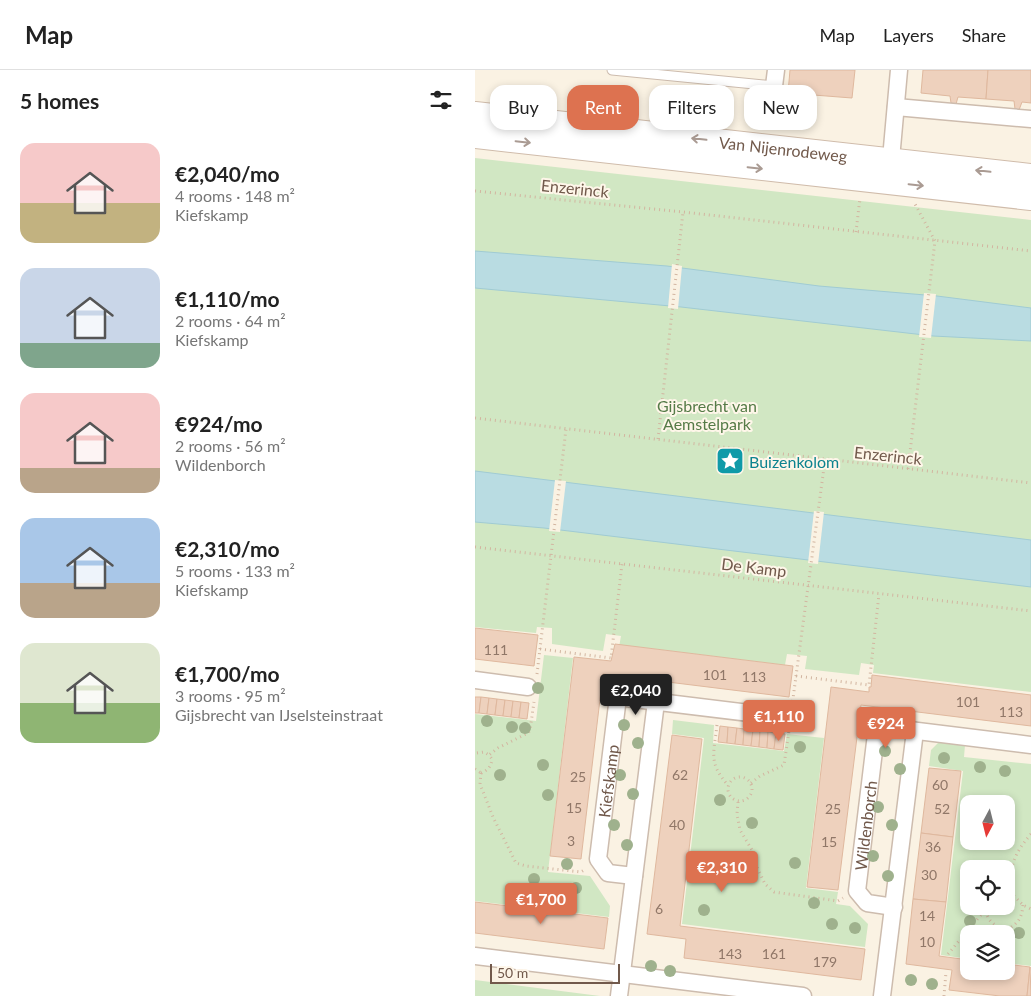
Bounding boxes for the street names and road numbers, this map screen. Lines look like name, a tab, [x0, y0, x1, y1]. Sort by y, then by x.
street label: Van Nijenrodeweg	[718, 132, 848, 165]
street label: Enzerinck	[540, 175, 611, 201]
street label: Enzerinck	[853, 442, 924, 468]
street label: De Kamp	[720, 554, 788, 580]
street label: Kiefskamp	[594, 743, 622, 819]
street label: Wildenborch	[850, 779, 880, 872]

